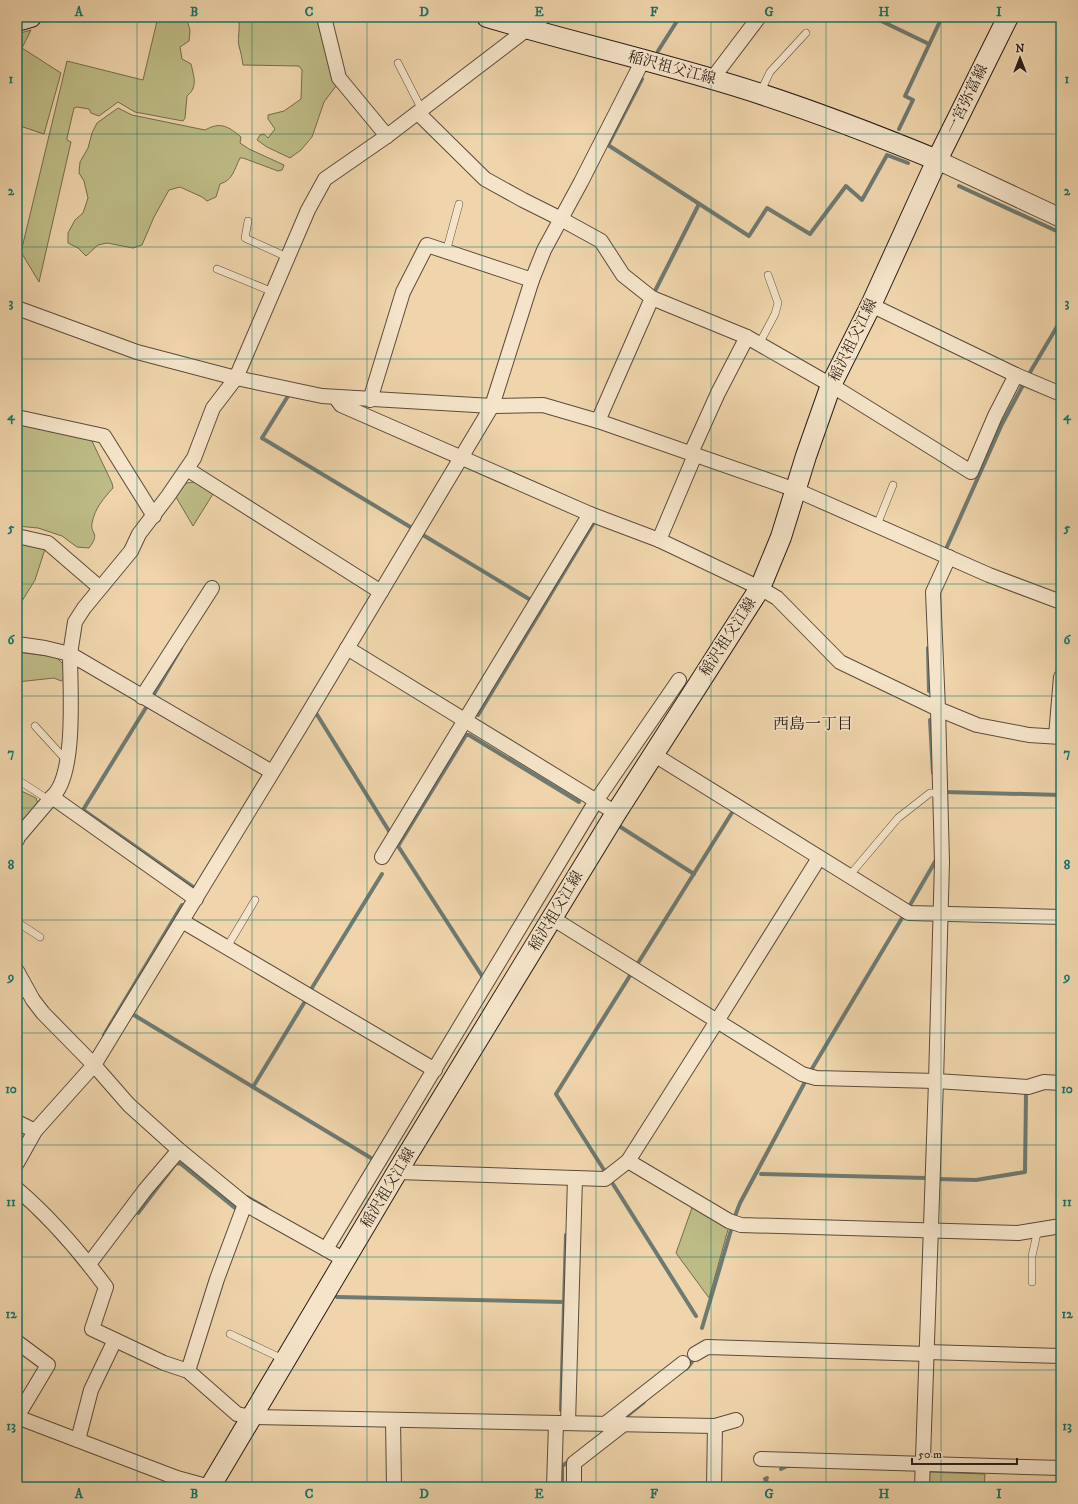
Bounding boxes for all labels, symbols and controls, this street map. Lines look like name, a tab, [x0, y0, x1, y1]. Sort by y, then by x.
text: A	[74, 4, 84, 20]
text: B	[190, 4, 198, 20]
text: C	[305, 4, 314, 20]
text: D	[419, 4, 429, 20]
text: E	[534, 4, 544, 20]
text: F	[650, 4, 659, 20]
text: G	[764, 4, 774, 20]
text: H	[879, 4, 890, 20]
text: I	[996, 4, 1002, 20]
north arrow	[1000, 38, 1040, 78]
text: N	[1015, 42, 1025, 56]
street label: 稲沢祖父江線	[626, 47, 718, 89]
street label: 一宮弥富線	[942, 61, 992, 137]
text: 1	[9, 71, 14, 87]
text: 1	[1065, 71, 1070, 87]
text: 2	[8, 183, 15, 199]
text: 2	[1064, 183, 1071, 199]
text: 3	[9, 295, 14, 311]
street label: 稲沢祖父江線	[825, 295, 881, 385]
text: 3	[1065, 295, 1070, 311]
text: 4	[6, 408, 15, 425]
text: 4	[1062, 408, 1071, 425]
text: 5	[7, 520, 15, 536]
text: 5	[1063, 520, 1071, 536]
street label: 稲沢祖父江線	[696, 594, 760, 680]
text: 6	[8, 632, 16, 648]
text: 6	[1064, 632, 1072, 648]
district label: 西島一丁目	[773, 714, 853, 734]
text: 7	[8, 745, 15, 761]
text: 7	[1064, 745, 1071, 761]
text: 8	[8, 857, 15, 873]
text: 8	[1064, 857, 1071, 873]
street label: 稲沢祖父江線	[525, 868, 587, 954]
text: 9	[7, 969, 14, 985]
text: 9	[1063, 969, 1070, 985]
text: 10	[5, 1081, 17, 1097]
text: 10	[1061, 1081, 1073, 1097]
street label: 稲沢祖父江線	[357, 1145, 419, 1231]
text: 11	[6, 1194, 16, 1210]
text: 11	[1062, 1194, 1072, 1210]
text: 12	[5, 1306, 17, 1322]
text: 12	[1061, 1306, 1073, 1322]
text: 13	[6, 1418, 16, 1434]
text: 13	[1062, 1418, 1072, 1434]
scale bar	[912, 1440, 1017, 1466]
text: 50 m	[918, 1447, 942, 1462]
text: A	[74, 1486, 84, 1502]
text: B	[190, 1486, 198, 1502]
text: C	[305, 1486, 314, 1502]
text: D	[419, 1486, 429, 1502]
text: E	[534, 1486, 544, 1502]
text: F	[650, 1486, 659, 1502]
text: G	[764, 1486, 774, 1502]
text: H	[879, 1486, 890, 1502]
text: I	[996, 1486, 1002, 1502]

